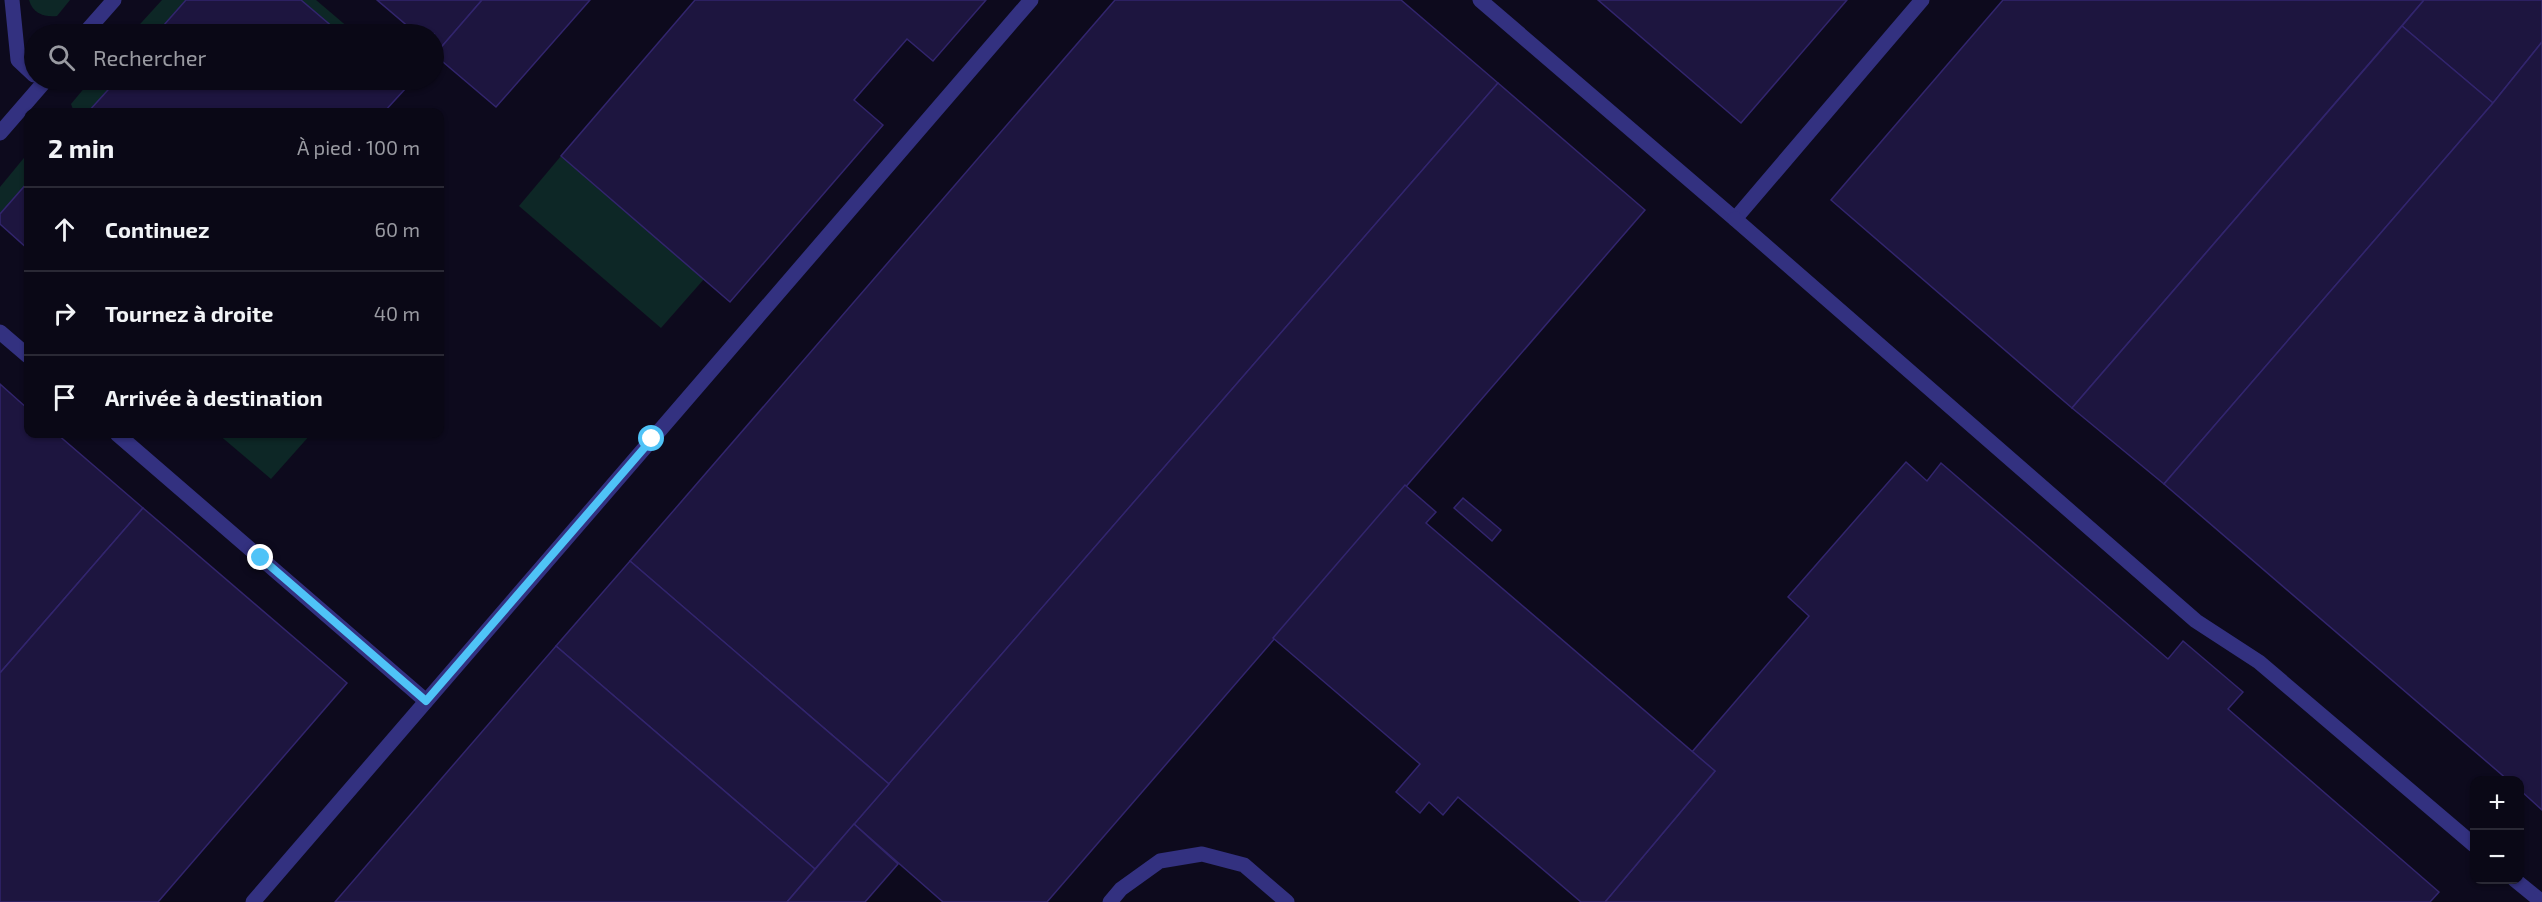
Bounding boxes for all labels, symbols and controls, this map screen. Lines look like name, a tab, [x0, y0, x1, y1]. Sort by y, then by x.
search box	[24, 24, 444, 90]
icon: search	[45, 41, 78, 74]
text: Rechercher	[93, 44, 206, 70]
text: 2 min	[48, 132, 114, 163]
text: À pied · 100 m	[297, 135, 420, 159]
icon: ahead	[48, 213, 81, 246]
text: Continuez	[105, 216, 209, 242]
text: 60 m	[375, 217, 420, 241]
icon: right	[48, 297, 81, 330]
text: Tournez à droite	[105, 300, 274, 326]
text: 40 m	[374, 301, 420, 325]
icon: arrive	[48, 381, 81, 414]
text: Arrivée à destination	[105, 384, 323, 410]
route start	[638, 425, 664, 451]
route end	[247, 544, 273, 570]
map controls	[2470, 776, 2524, 884]
button: +	[2470, 776, 2524, 830]
button: −	[2470, 830, 2524, 884]

